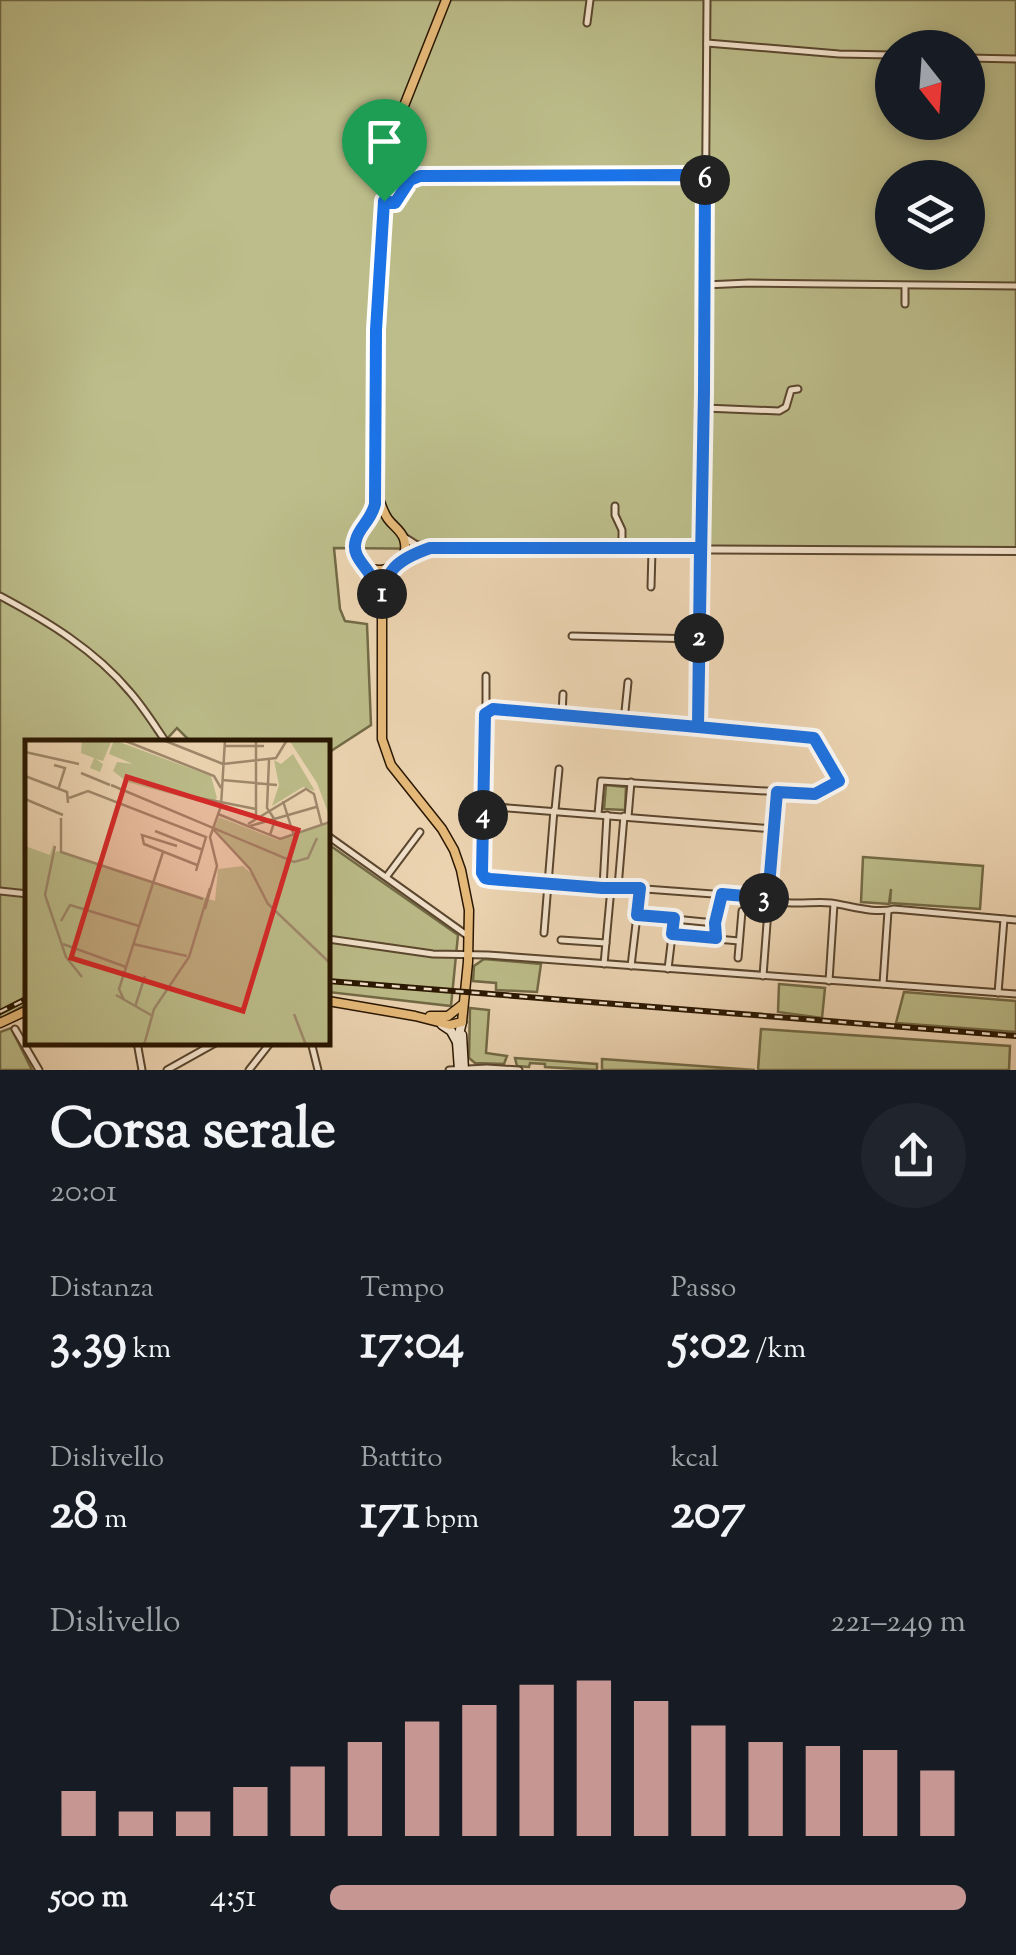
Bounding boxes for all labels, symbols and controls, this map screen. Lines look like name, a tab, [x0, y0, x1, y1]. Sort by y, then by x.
north arrow	[875, 30, 985, 140]
map controls	[875, 30, 985, 270]
pin	[342, 99, 427, 202]
icon: arrive	[357, 114, 412, 169]
pin: 6	[680, 155, 730, 205]
text: 6	[698, 160, 712, 200]
button: layers	[875, 160, 985, 270]
pin: 1	[357, 569, 407, 619]
text: 1	[377, 574, 387, 614]
pin: 2	[674, 613, 724, 663]
text: 2	[692, 618, 706, 658]
inset map	[25, 740, 330, 1045]
pin: 4	[458, 790, 508, 840]
text: 4	[476, 795, 490, 835]
pin: 3	[739, 873, 789, 923]
text: 3	[758, 878, 770, 918]
text: Corsa serale	[50, 1093, 336, 1172]
button: share	[861, 1103, 966, 1208]
text: 20:01	[50, 1170, 117, 1216]
text: Distanza	[50, 1269, 154, 1309]
text: Tempo	[360, 1269, 444, 1309]
text: Passo	[671, 1269, 736, 1309]
text: 3.39	[50, 1309, 127, 1381]
text: 17:04	[360, 1309, 464, 1381]
text: 5:02	[671, 1309, 750, 1381]
text: km	[127, 1330, 171, 1370]
text: /km	[750, 1330, 806, 1370]
text: Dislivello	[50, 1439, 164, 1479]
text: Battito	[360, 1439, 442, 1479]
text: kcal	[671, 1439, 719, 1479]
text: 28	[50, 1479, 98, 1551]
text: 171	[360, 1479, 419, 1551]
text: 207	[671, 1479, 746, 1551]
text: m	[98, 1500, 128, 1540]
text: bpm	[419, 1500, 479, 1540]
text: Dislivello	[50, 1600, 180, 1646]
text: 221–249 m	[830, 1600, 966, 1646]
text: 500 m	[50, 1875, 128, 1921]
text: 4:51	[210, 1875, 256, 1921]

